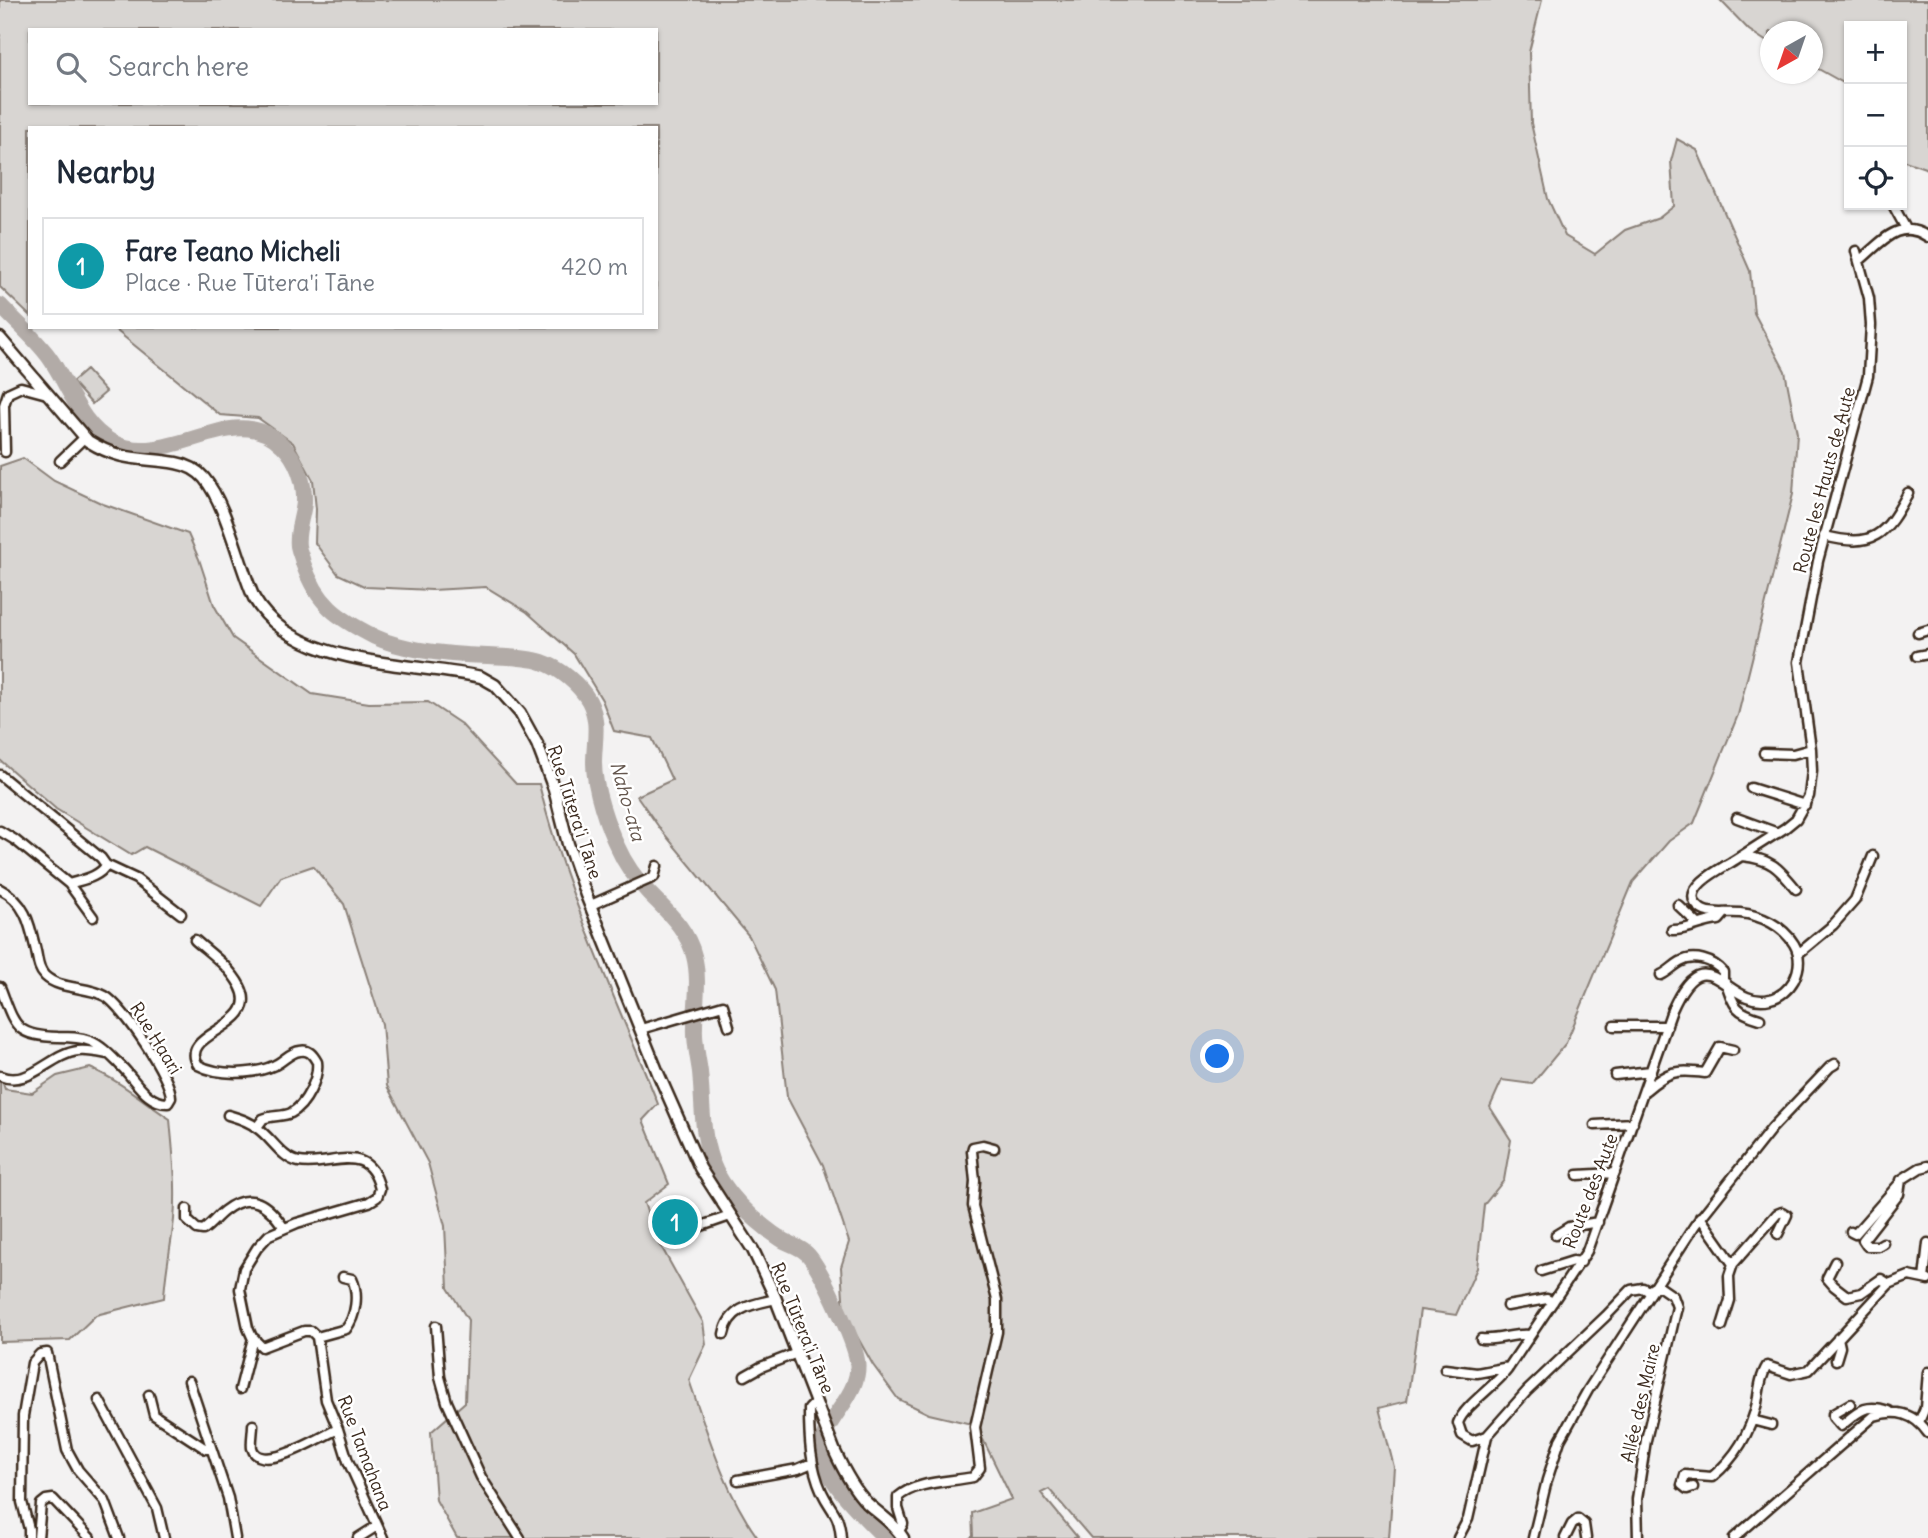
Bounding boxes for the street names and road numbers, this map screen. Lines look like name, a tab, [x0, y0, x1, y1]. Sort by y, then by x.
street label: Route les Hauts de Aute	[1788, 384, 1860, 576]
street label: Rue Tūtera'i Tāne	[543, 742, 607, 882]
street label: Rue Haari	[125, 998, 187, 1078]
street label: Route des Aute	[1557, 1130, 1623, 1252]
street label: Rue Tūtera'i Tāne	[766, 1259, 840, 1397]
street label: Allée des Maire	[1615, 1341, 1665, 1465]
street label: Rue Tamahana	[332, 1392, 398, 1514]

